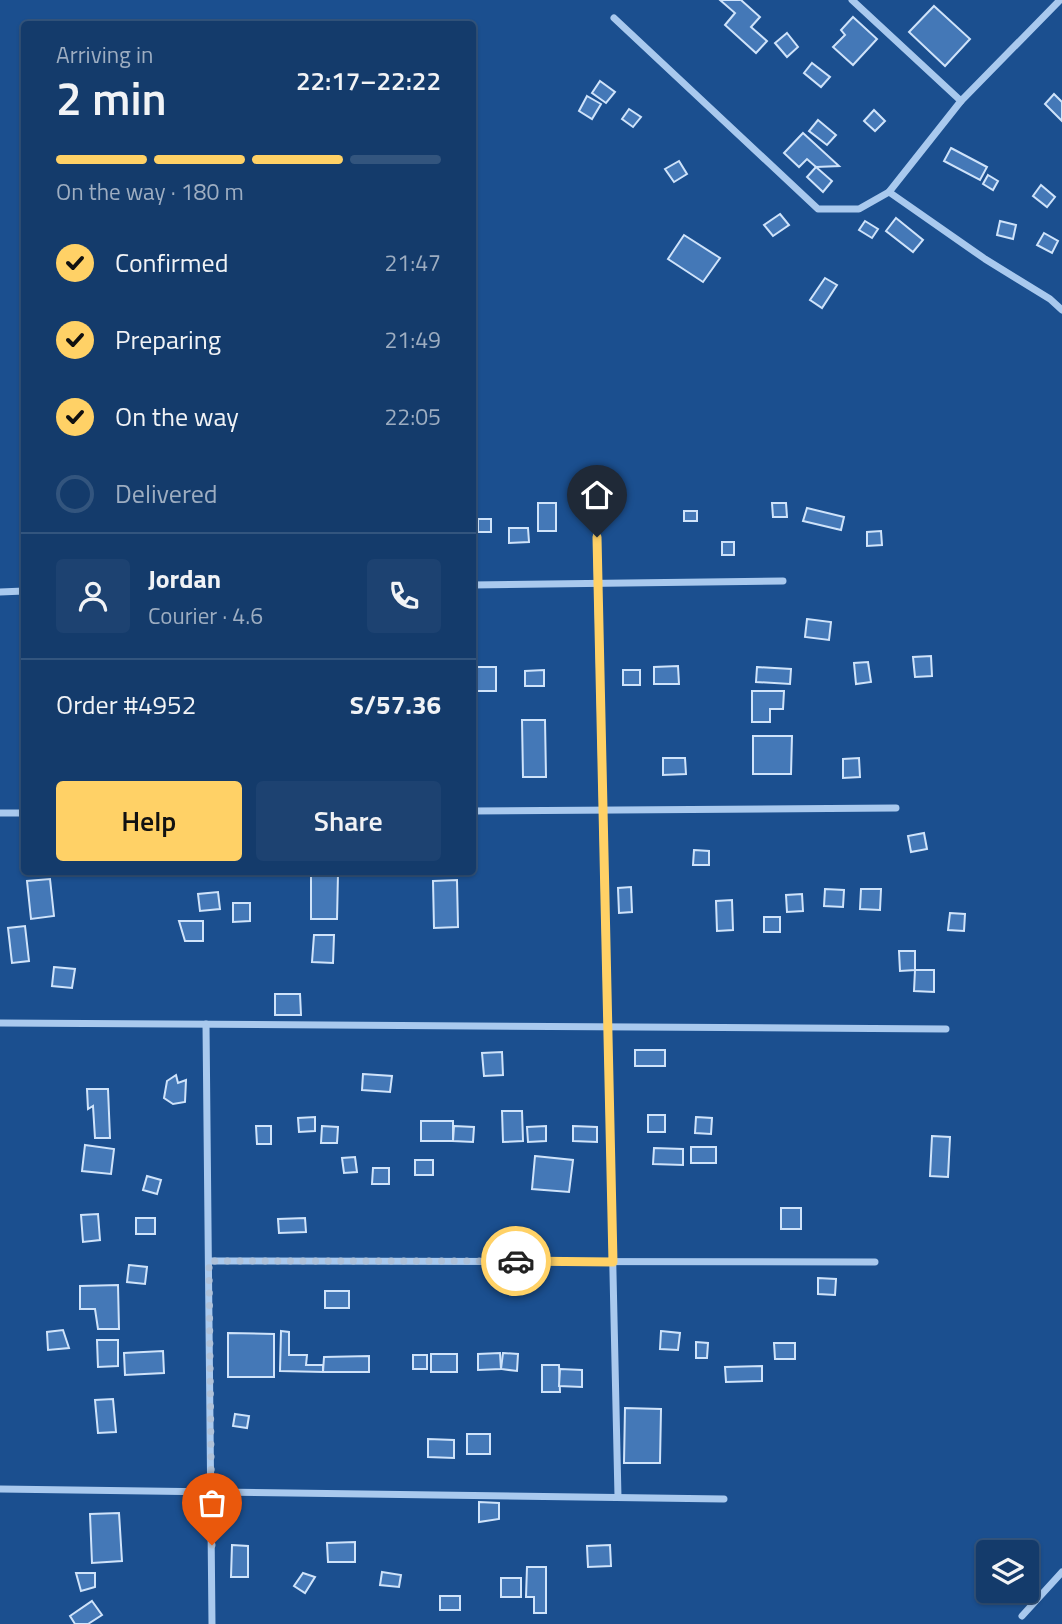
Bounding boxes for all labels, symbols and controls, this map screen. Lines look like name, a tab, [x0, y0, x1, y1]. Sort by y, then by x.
text: Arriving in	[56, 37, 153, 72]
text: 22:17–22:22	[296, 61, 441, 100]
text: 2 min	[56, 63, 167, 133]
text: On the way · 180 m	[56, 174, 244, 209]
text: Confirmed	[115, 243, 229, 282]
icon: check	[56, 244, 94, 282]
text: 21:47	[384, 245, 441, 280]
text: Preparing	[115, 320, 221, 359]
icon: check	[56, 321, 94, 359]
text: 21:49	[384, 322, 441, 357]
text: On the way	[115, 397, 239, 436]
icon: check	[56, 398, 94, 436]
text: 22:05	[384, 399, 441, 434]
pin	[567, 465, 627, 537]
text: Delivered	[115, 474, 218, 513]
icon: home	[578, 476, 616, 514]
button: person	[56, 559, 130, 633]
text: Jordan	[148, 559, 221, 598]
button: phone	[367, 559, 441, 633]
text: Courier · 4.6	[148, 598, 263, 633]
text: Order #4952	[56, 685, 196, 724]
text: S/57.36	[350, 685, 441, 724]
button: Help	[56, 781, 242, 861]
button: Share	[256, 781, 441, 861]
courier	[481, 1226, 551, 1296]
icon: car	[497, 1242, 535, 1280]
pin	[182, 1473, 242, 1545]
icon: bag	[193, 1484, 231, 1522]
map controls	[976, 1540, 1039, 1603]
button: layers	[976, 1540, 1039, 1603]

